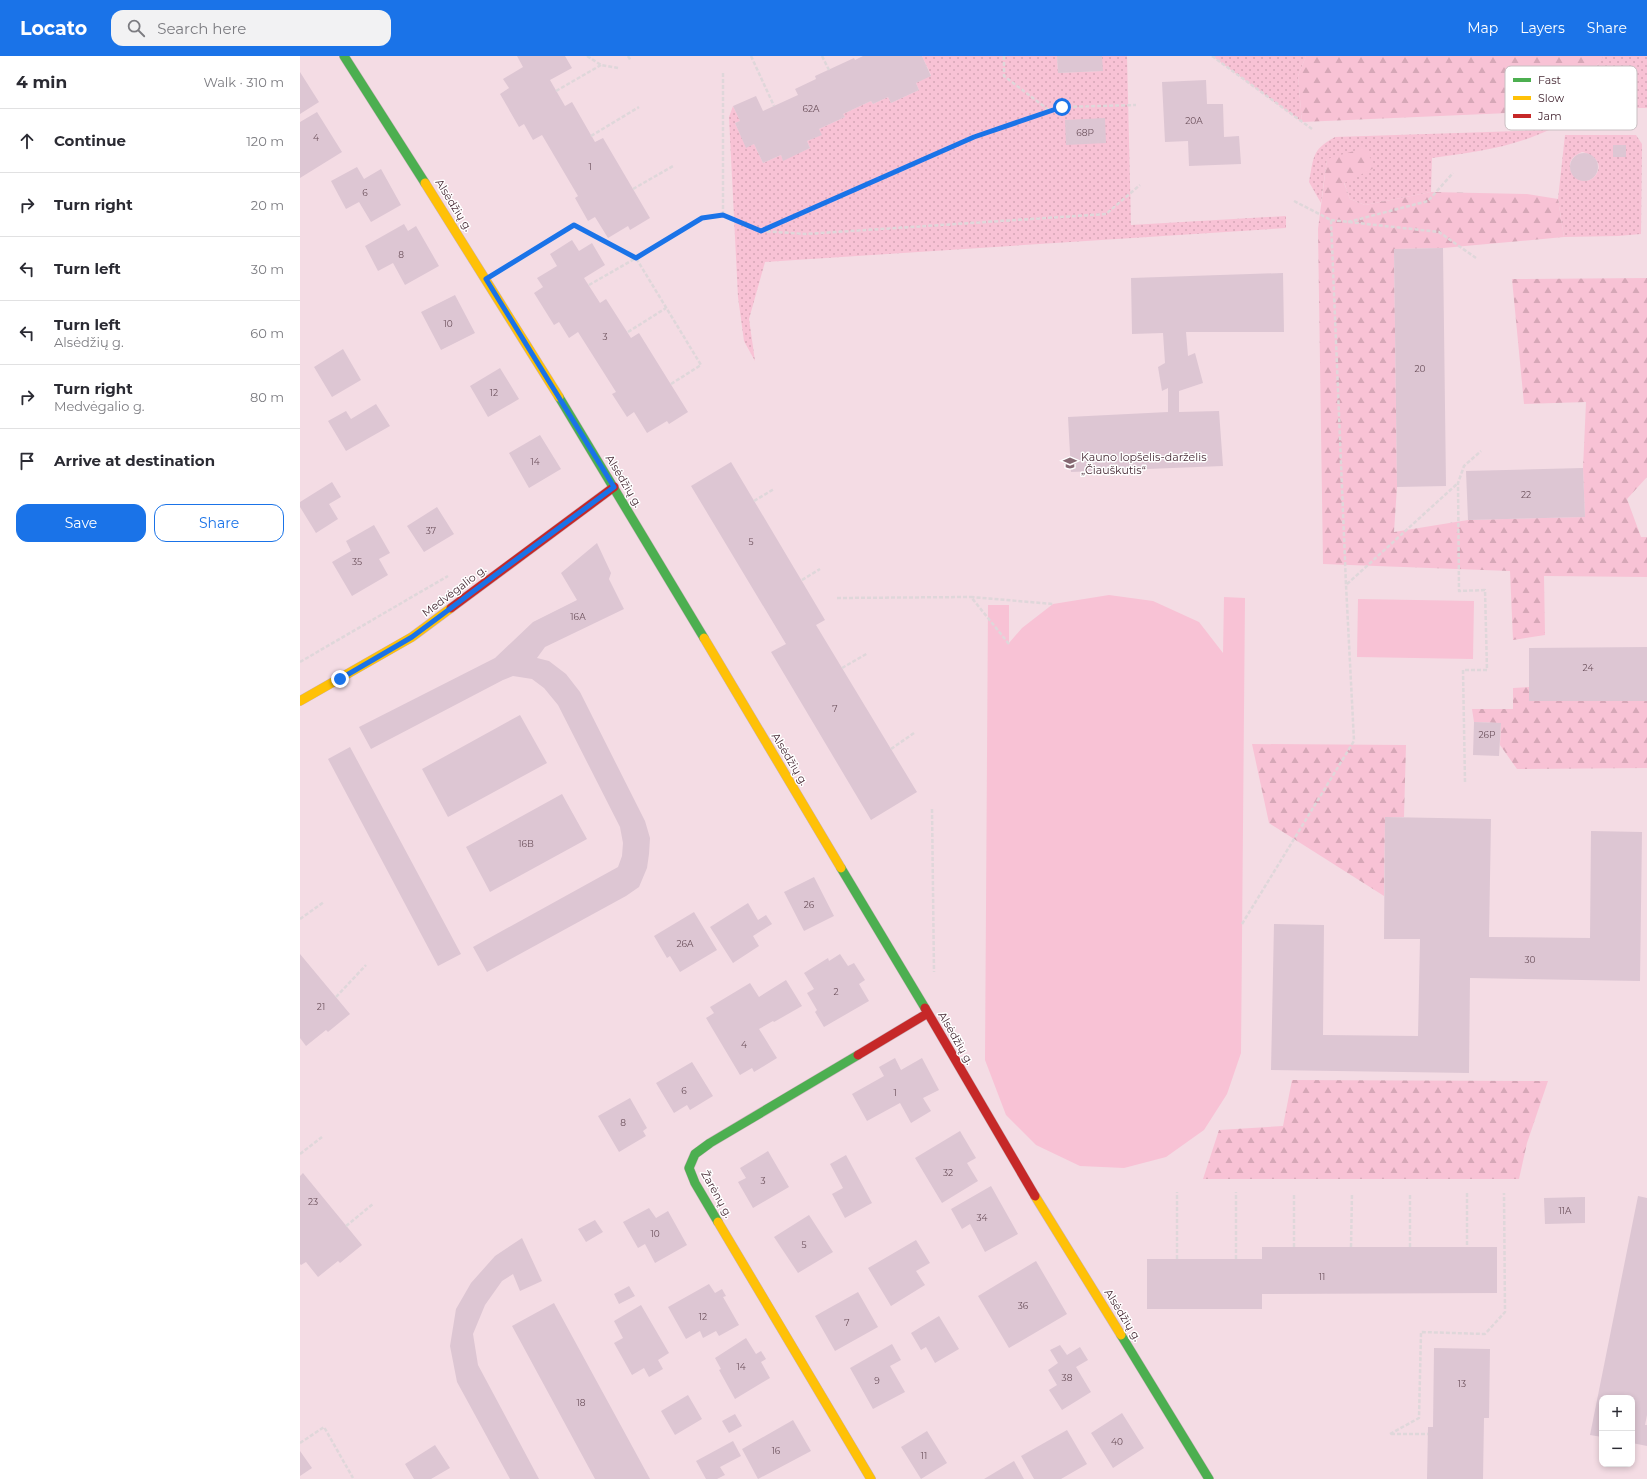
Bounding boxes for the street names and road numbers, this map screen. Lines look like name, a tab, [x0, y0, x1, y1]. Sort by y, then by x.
street label: Alsėdžių g.	[432, 176, 476, 234]
street label: Alsėdžių g.	[603, 452, 645, 510]
street label: Medvėgalio g.	[419, 562, 489, 620]
street label: Alsėdžių g.	[769, 730, 811, 788]
street label: Alsėdžių g.	[935, 1009, 977, 1067]
street label: Žarėnų g.	[698, 1168, 736, 1220]
street label: Alsėdžių g.	[1101, 1286, 1145, 1344]

